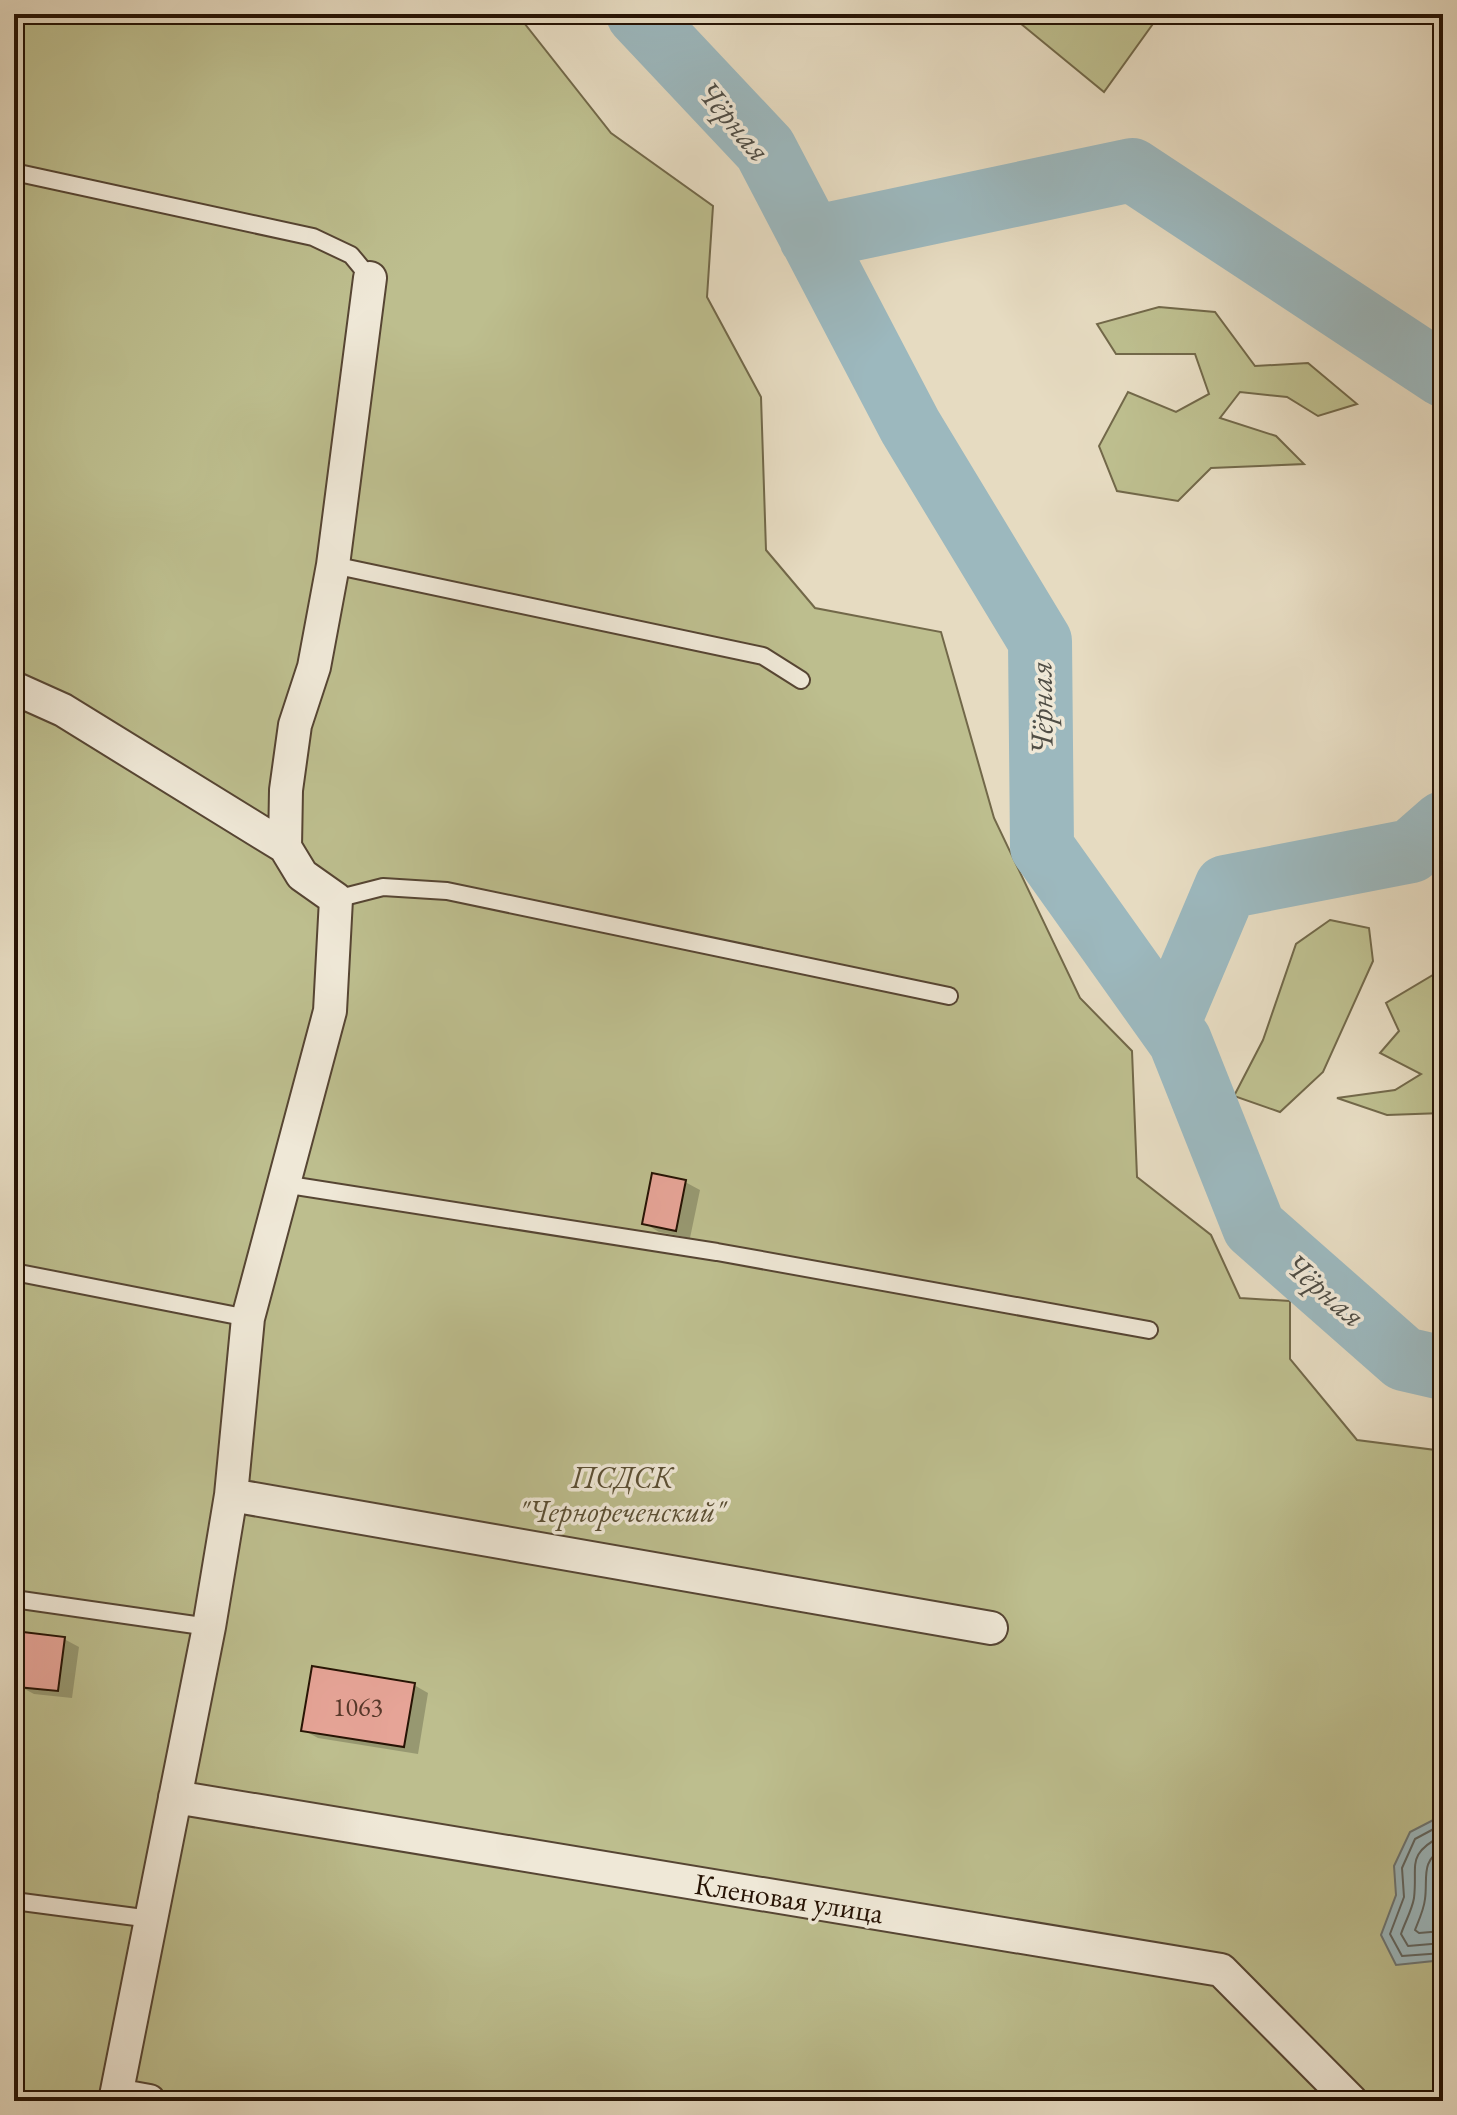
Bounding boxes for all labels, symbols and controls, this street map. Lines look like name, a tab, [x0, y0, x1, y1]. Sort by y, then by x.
water label: Чёрная	[688, 71, 780, 171]
water label: Чёрная	[1019, 661, 1063, 755]
water label: Чёрная	[1276, 1243, 1374, 1337]
park label: ПСДСК "Чернореченский"	[519, 1458, 728, 1531]
house number: 1063	[333, 1690, 383, 1724]
street label: Кленовая улица	[692, 1864, 886, 1932]

